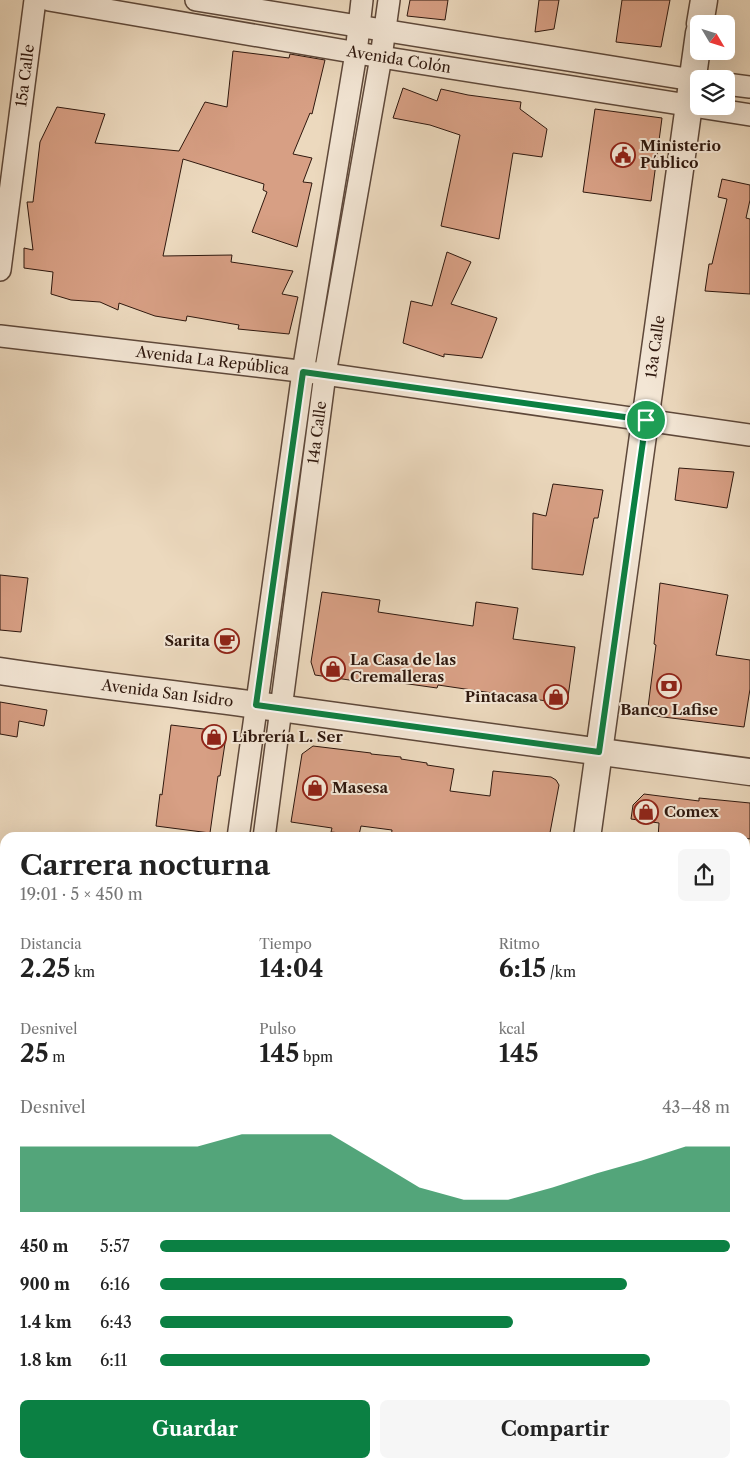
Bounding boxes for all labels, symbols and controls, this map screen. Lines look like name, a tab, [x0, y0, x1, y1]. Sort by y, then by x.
north arrow	[690, 15, 735, 60]
map controls	[690, 15, 735, 115]
street label: Avenida Colón	[345, 41, 453, 77]
street label: 15a Calle	[11, 43, 38, 108]
button: layers	[690, 70, 735, 115]
place label: Ministerio Público	[640, 136, 721, 172]
public building icon: Ministerio Público	[610, 142, 636, 168]
street label: 13a Calle	[641, 314, 669, 379]
street label: Avenida La República	[134, 342, 290, 379]
pin	[625, 399, 667, 441]
street label: 14a Calle	[303, 400, 330, 465]
icon: arrive	[632, 406, 660, 434]
cafe icon: Sarita	[214, 628, 240, 654]
place label: Sarita	[164, 631, 210, 650]
place label: La Casa de las Cremalleras	[350, 650, 456, 686]
shop icon: La Casa de las Cremalleras	[320, 656, 346, 682]
bank icon: Banco Lafise	[656, 673, 682, 699]
street label: Avenida San Isidro	[100, 675, 235, 711]
shop icon: Pintacasa	[543, 684, 569, 710]
place label: Pintacasa	[465, 687, 538, 706]
place label: Banco Lafise	[620, 700, 718, 719]
shop icon: Librería L. Ser	[201, 724, 227, 750]
place label: Librería L. Ser	[232, 727, 343, 746]
shop icon: Masesa	[302, 775, 328, 801]
place label: Masesa	[332, 778, 388, 797]
shop icon: Comex	[633, 799, 659, 825]
place label: Comex	[664, 802, 719, 821]
text: Carrera nocturna	[20, 848, 270, 882]
button: share	[678, 849, 730, 901]
text: 19:01 · 5 × 450 m	[20, 884, 143, 904]
text: Distancia	[20, 935, 82, 953]
text: Tiempo	[259, 935, 312, 953]
text: Ritmo	[499, 935, 540, 953]
text: 2.25	[20, 953, 70, 984]
text: 14:04	[259, 953, 324, 984]
text: 6:15	[499, 953, 546, 984]
text: km	[70, 963, 95, 981]
text: /km	[546, 963, 576, 981]
text: Desnivel	[20, 1020, 77, 1038]
text: Pulso	[259, 1020, 296, 1038]
text: kcal	[499, 1020, 525, 1038]
text: 25	[20, 1038, 49, 1069]
text: 145	[259, 1038, 299, 1069]
text: 145	[499, 1038, 539, 1069]
text: m	[49, 1048, 65, 1066]
text: bpm	[299, 1048, 333, 1066]
text: Desnivel	[20, 1097, 86, 1117]
text: 43–48 m	[662, 1097, 730, 1117]
text: 450 m	[20, 1236, 68, 1256]
text: 5:57	[100, 1236, 130, 1256]
text: 900 m	[20, 1274, 70, 1294]
text: 6:16	[100, 1274, 130, 1294]
text: 1.4 km	[20, 1312, 72, 1332]
text: 6:43	[100, 1312, 132, 1332]
text: 1.8 km	[20, 1350, 72, 1370]
text: 6:11	[100, 1350, 127, 1370]
button: Guardar	[20, 1400, 370, 1458]
button: Compartir	[380, 1400, 730, 1458]

